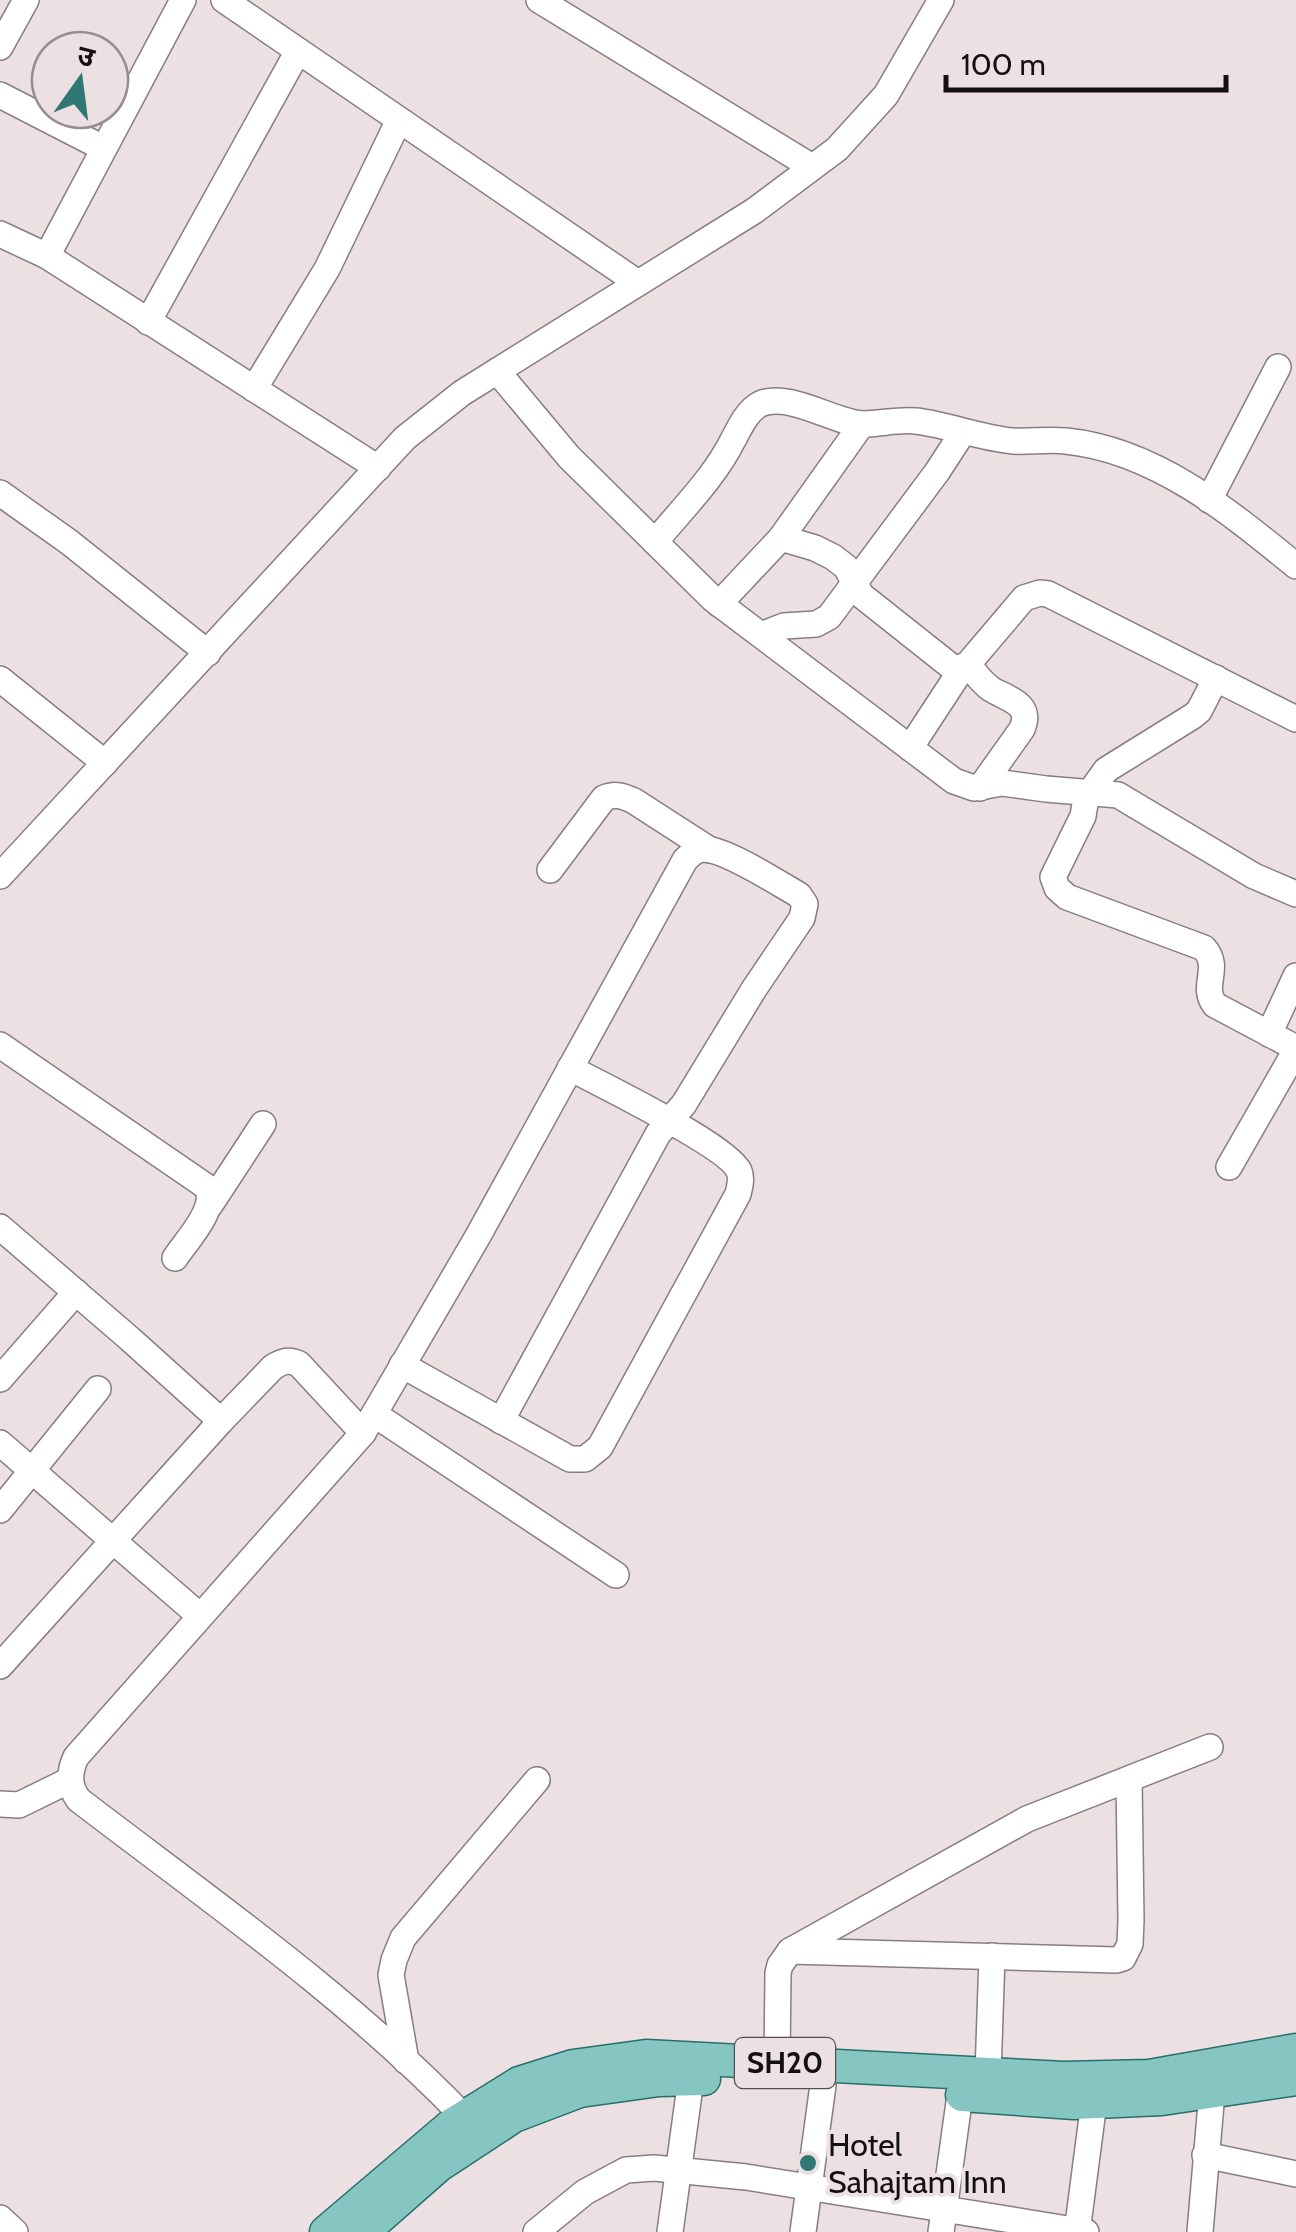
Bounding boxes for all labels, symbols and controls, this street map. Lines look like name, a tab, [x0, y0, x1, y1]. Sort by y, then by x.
north arrow	[30, 30, 130, 130]
scale bar	[946, 30, 1226, 92]
text: उ	[74, 37, 99, 74]
text: 100 m	[961, 46, 1046, 83]
road number: SH20	[735, 2038, 835, 2088]
place label: Hotel Sahajtam Inn	[828, 2125, 1007, 2201]
marker: Hotel Sahajtam Inn	[797, 2152, 819, 2174]

